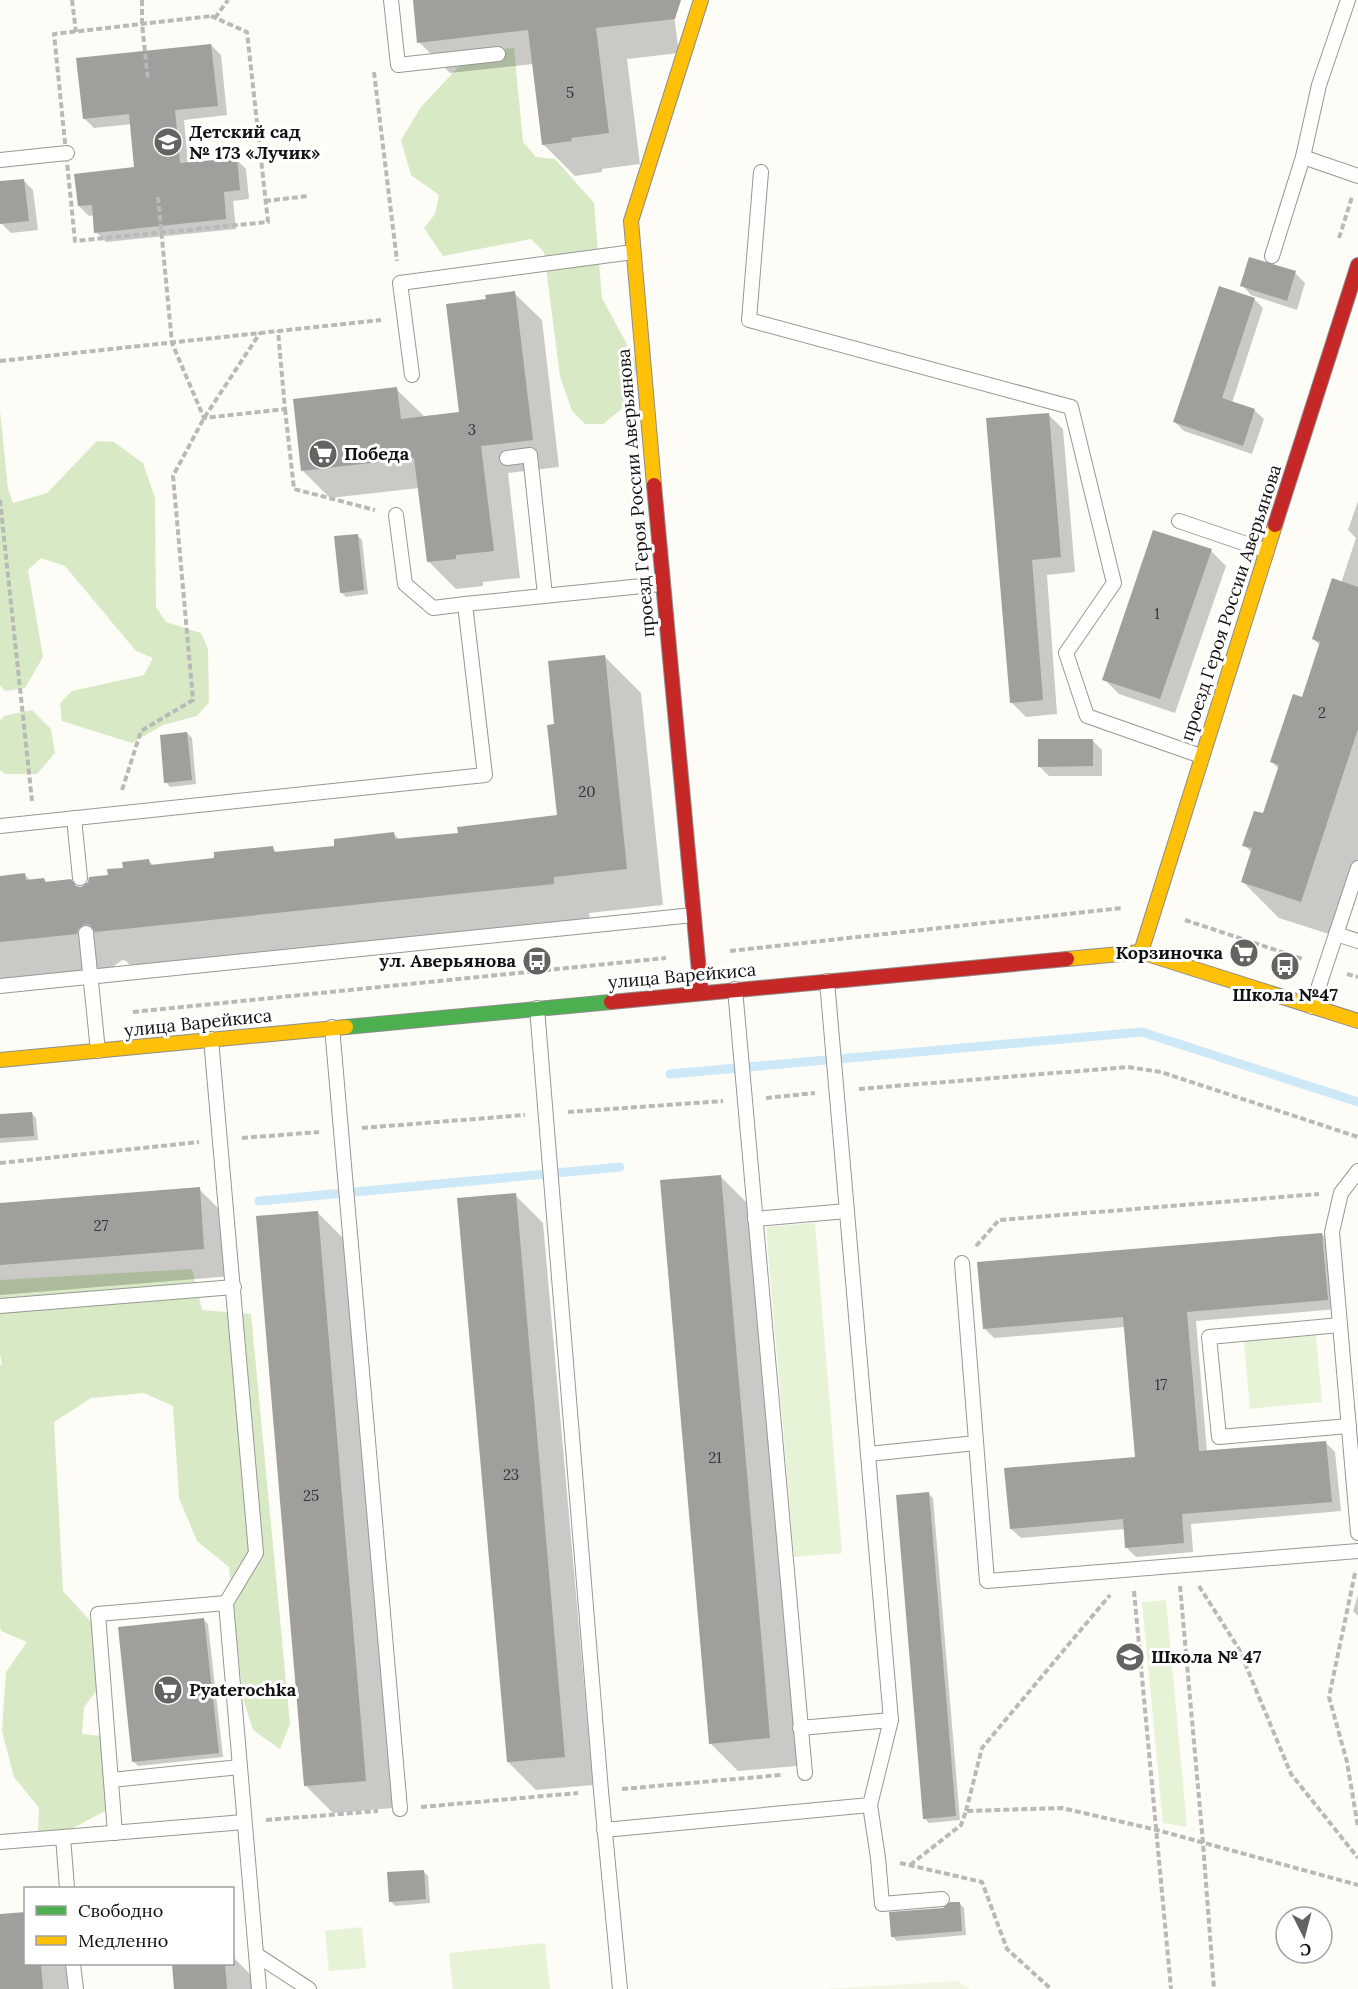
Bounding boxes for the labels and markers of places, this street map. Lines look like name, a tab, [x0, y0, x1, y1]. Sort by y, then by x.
place label: Детский сад № 173 «Лучик»	[189, 120, 320, 164]
school or university icon: Детский сад № 173 «Лучик»	[152, 126, 184, 158]
supermarket icon: Победа	[307, 438, 339, 470]
place label: Победа	[344, 442, 410, 465]
supermarket icon: Корзиночка	[1228, 937, 1260, 969]
place label: Корзиночка	[1115, 941, 1224, 964]
bus stop icon: ул. Аверьянова	[521, 945, 553, 977]
place label: ул. Аверьянова	[379, 949, 517, 972]
bus stop icon: Школа №47	[1269, 950, 1301, 982]
place label: Школа №47	[1232, 983, 1338, 1006]
school or university icon: Школа № 47	[1114, 1641, 1146, 1673]
place label: Школа № 47	[1151, 1645, 1262, 1668]
supermarket icon: Pyaterochka	[152, 1674, 184, 1706]
place label: Pyaterochka	[189, 1678, 297, 1701]

